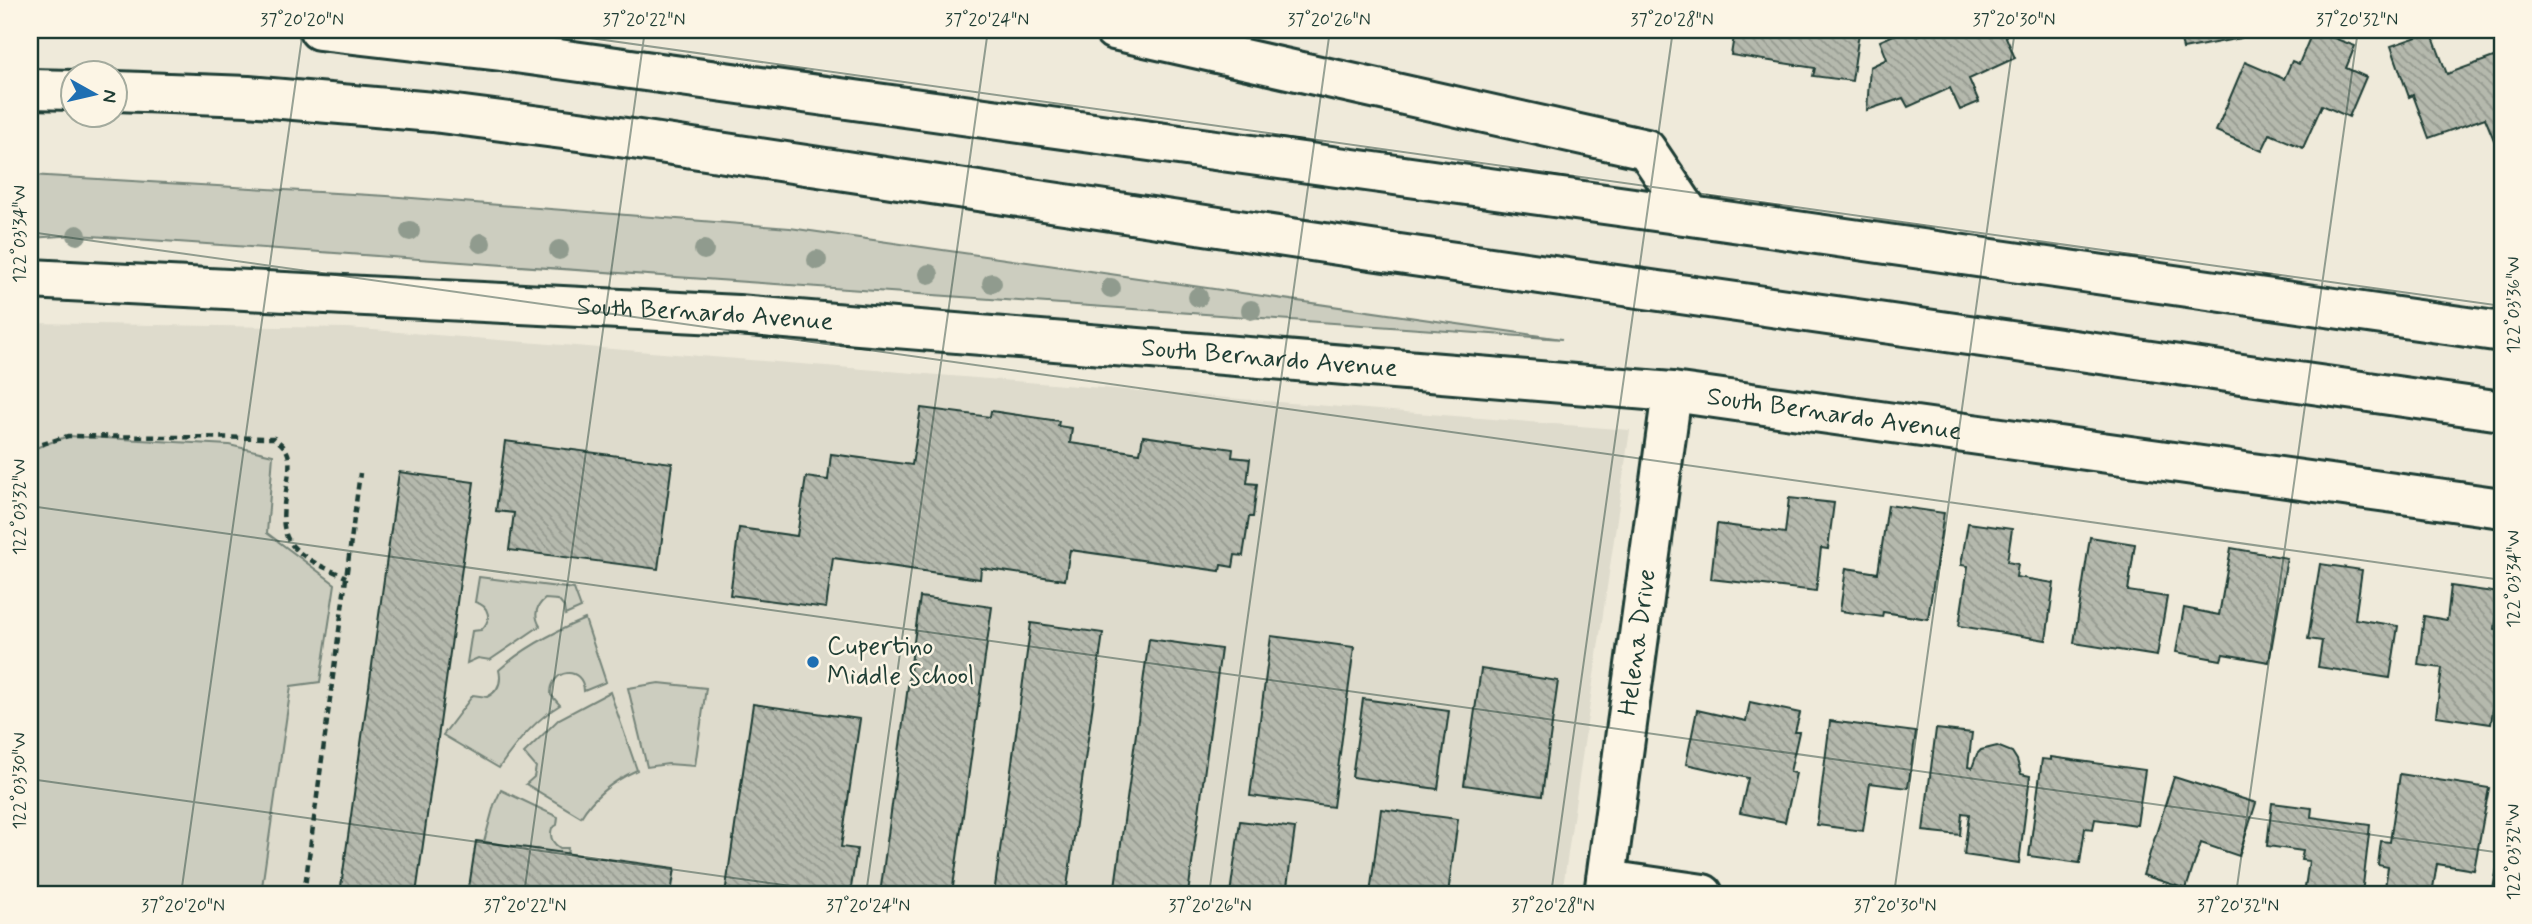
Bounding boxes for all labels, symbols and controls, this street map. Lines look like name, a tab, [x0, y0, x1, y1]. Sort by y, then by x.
text: 37°20'20"N	[260, 8, 344, 32]
text: 37°20'22"N	[602, 8, 686, 32]
text: 37°20'24"N	[945, 8, 1029, 32]
text: 37°20'26"N	[1287, 8, 1371, 32]
text: 37°20'28"N	[1630, 8, 1714, 32]
text: 37°20'30"N	[1972, 8, 2056, 32]
text: 37°20'32"N	[2316, 8, 2398, 32]
north arrow	[60, 60, 130, 130]
text: N	[96, 88, 123, 104]
text: 122°03'34"W	[8, 185, 32, 283]
text: 122°03'36"W	[2502, 257, 2526, 353]
street label: South Bernardo Avenue	[576, 290, 835, 340]
street label: South Bernardo Avenue	[1140, 331, 1399, 386]
street label: South Bernardo Avenue	[1705, 380, 1964, 449]
text: 122°03'32"W	[8, 459, 32, 555]
text: 122°03'34"W	[2502, 530, 2526, 628]
street label: Helena Drive	[1611, 567, 1665, 718]
place label: Cupertino Middle School	[827, 630, 975, 694]
marker: Cupertino Middle School	[805, 654, 821, 670]
text: 122°03'30"W	[8, 732, 32, 830]
text: 122°03'32"W	[2502, 804, 2526, 900]
text: 37°20'20"N	[141, 894, 225, 918]
text: 37°20'22"N	[483, 894, 567, 918]
text: 37°20'24"N	[826, 894, 910, 918]
text: 37°20'26"N	[1168, 894, 1252, 918]
text: 37°20'28"N	[1511, 894, 1595, 918]
text: 37°20'30"N	[1853, 894, 1937, 918]
text: 37°20'32"N	[2197, 894, 2279, 918]

